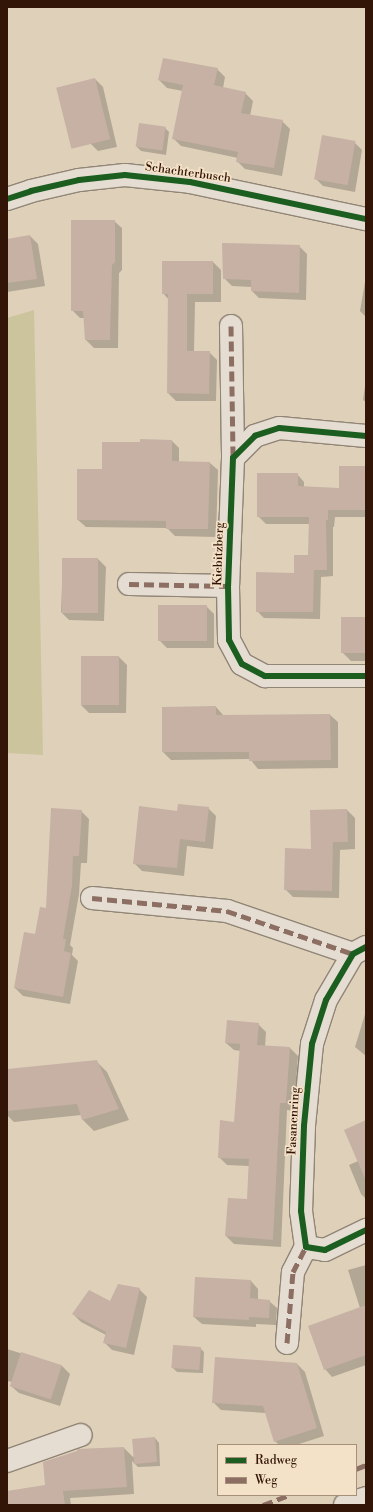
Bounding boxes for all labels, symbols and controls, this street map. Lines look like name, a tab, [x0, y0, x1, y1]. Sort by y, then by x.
street label: Schachterbusch	[144, 160, 232, 186]
street label: Kiebitzberg	[211, 522, 227, 586]
street label: Fasanenring	[285, 1087, 303, 1155]
legend	[217, 1444, 357, 1496]
text: Radweg	[255, 1453, 297, 1468]
text: Weg	[255, 1473, 277, 1488]

